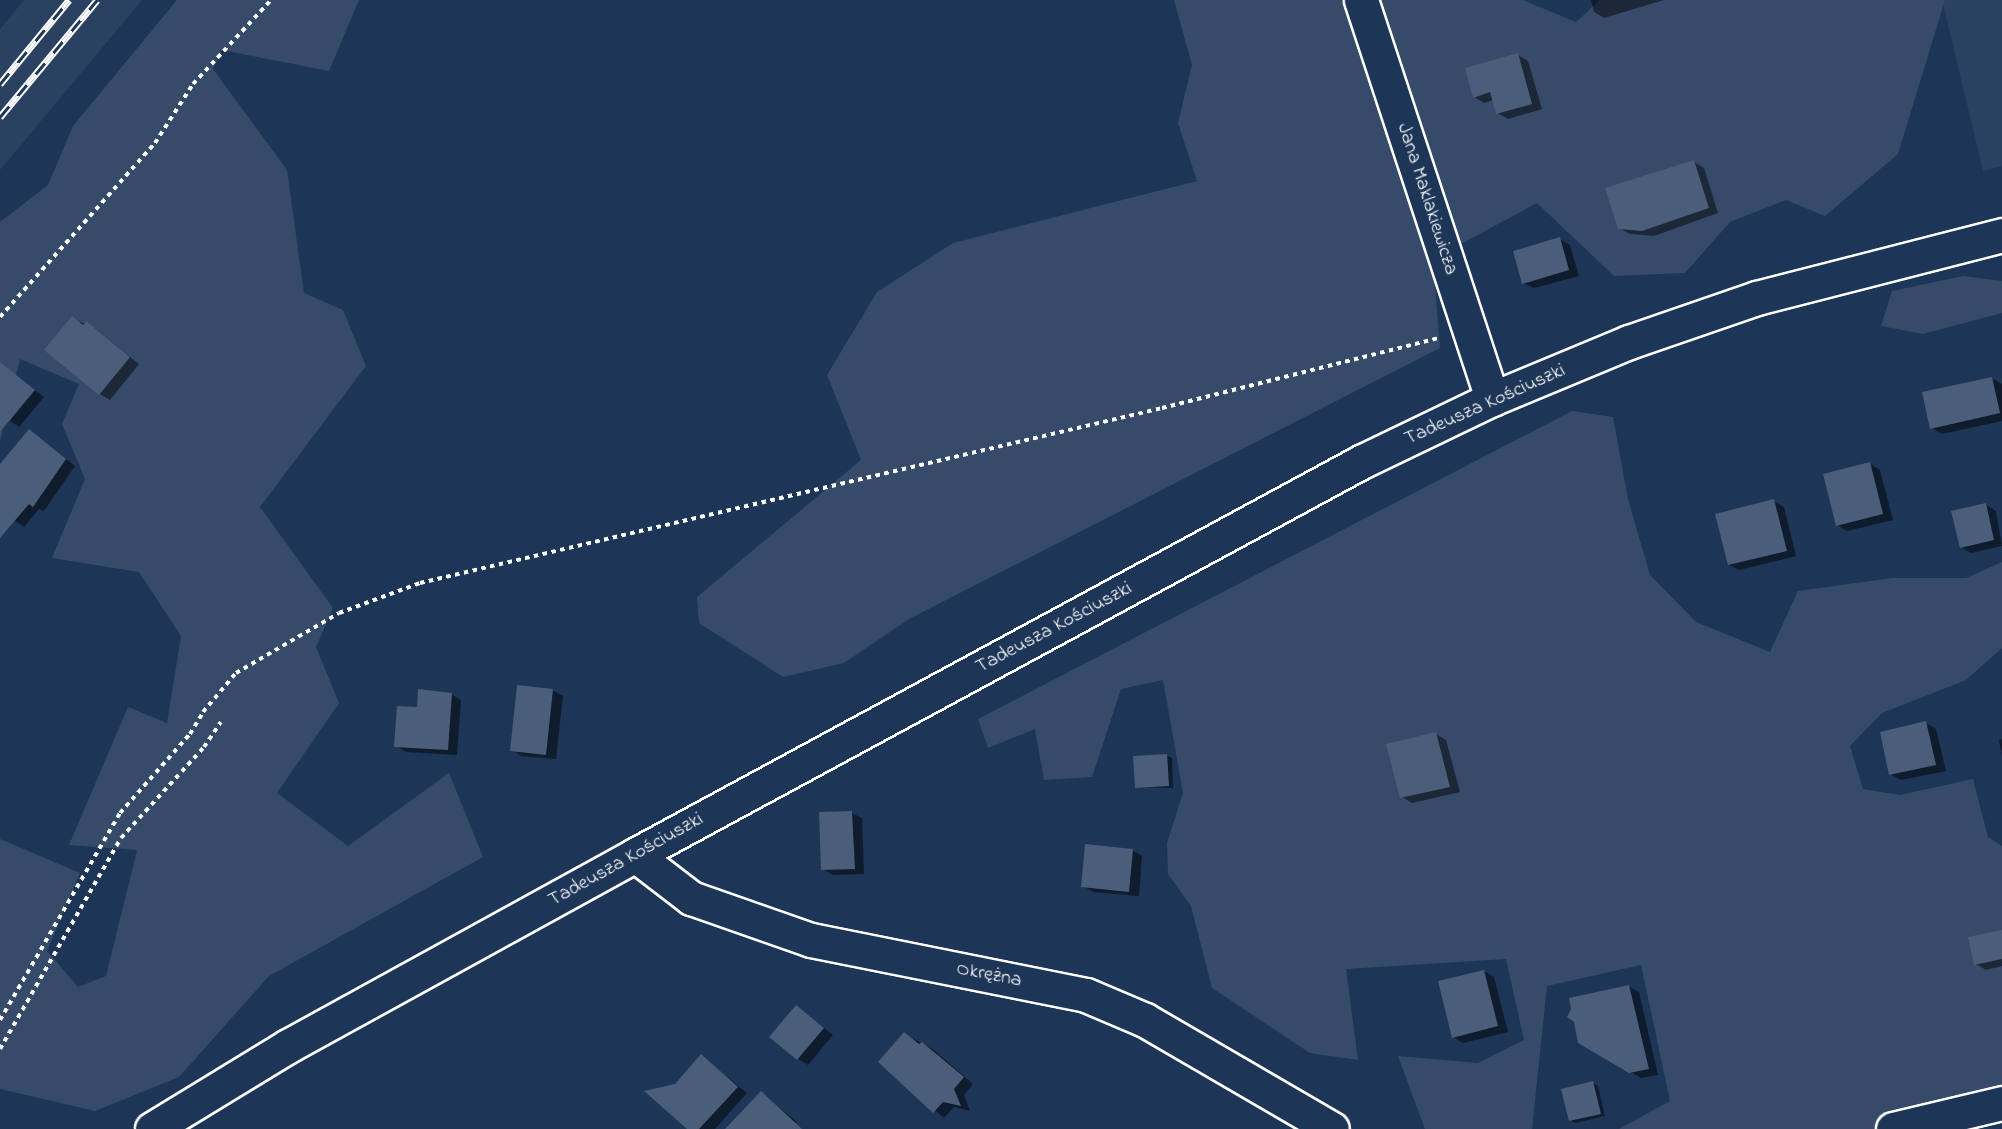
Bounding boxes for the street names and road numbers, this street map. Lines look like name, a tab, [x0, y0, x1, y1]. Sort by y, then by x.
street label: Jana Maklakiewicza	[1391, 120, 1463, 278]
street label: Tadeusza Kościuszki	[1401, 359, 1569, 451]
street label: Tadeusza Kościuszki	[972, 577, 1136, 679]
street label: Tadeusza Kościuszki	[544, 808, 708, 912]
street label: Okrężna	[954, 957, 1024, 993]

